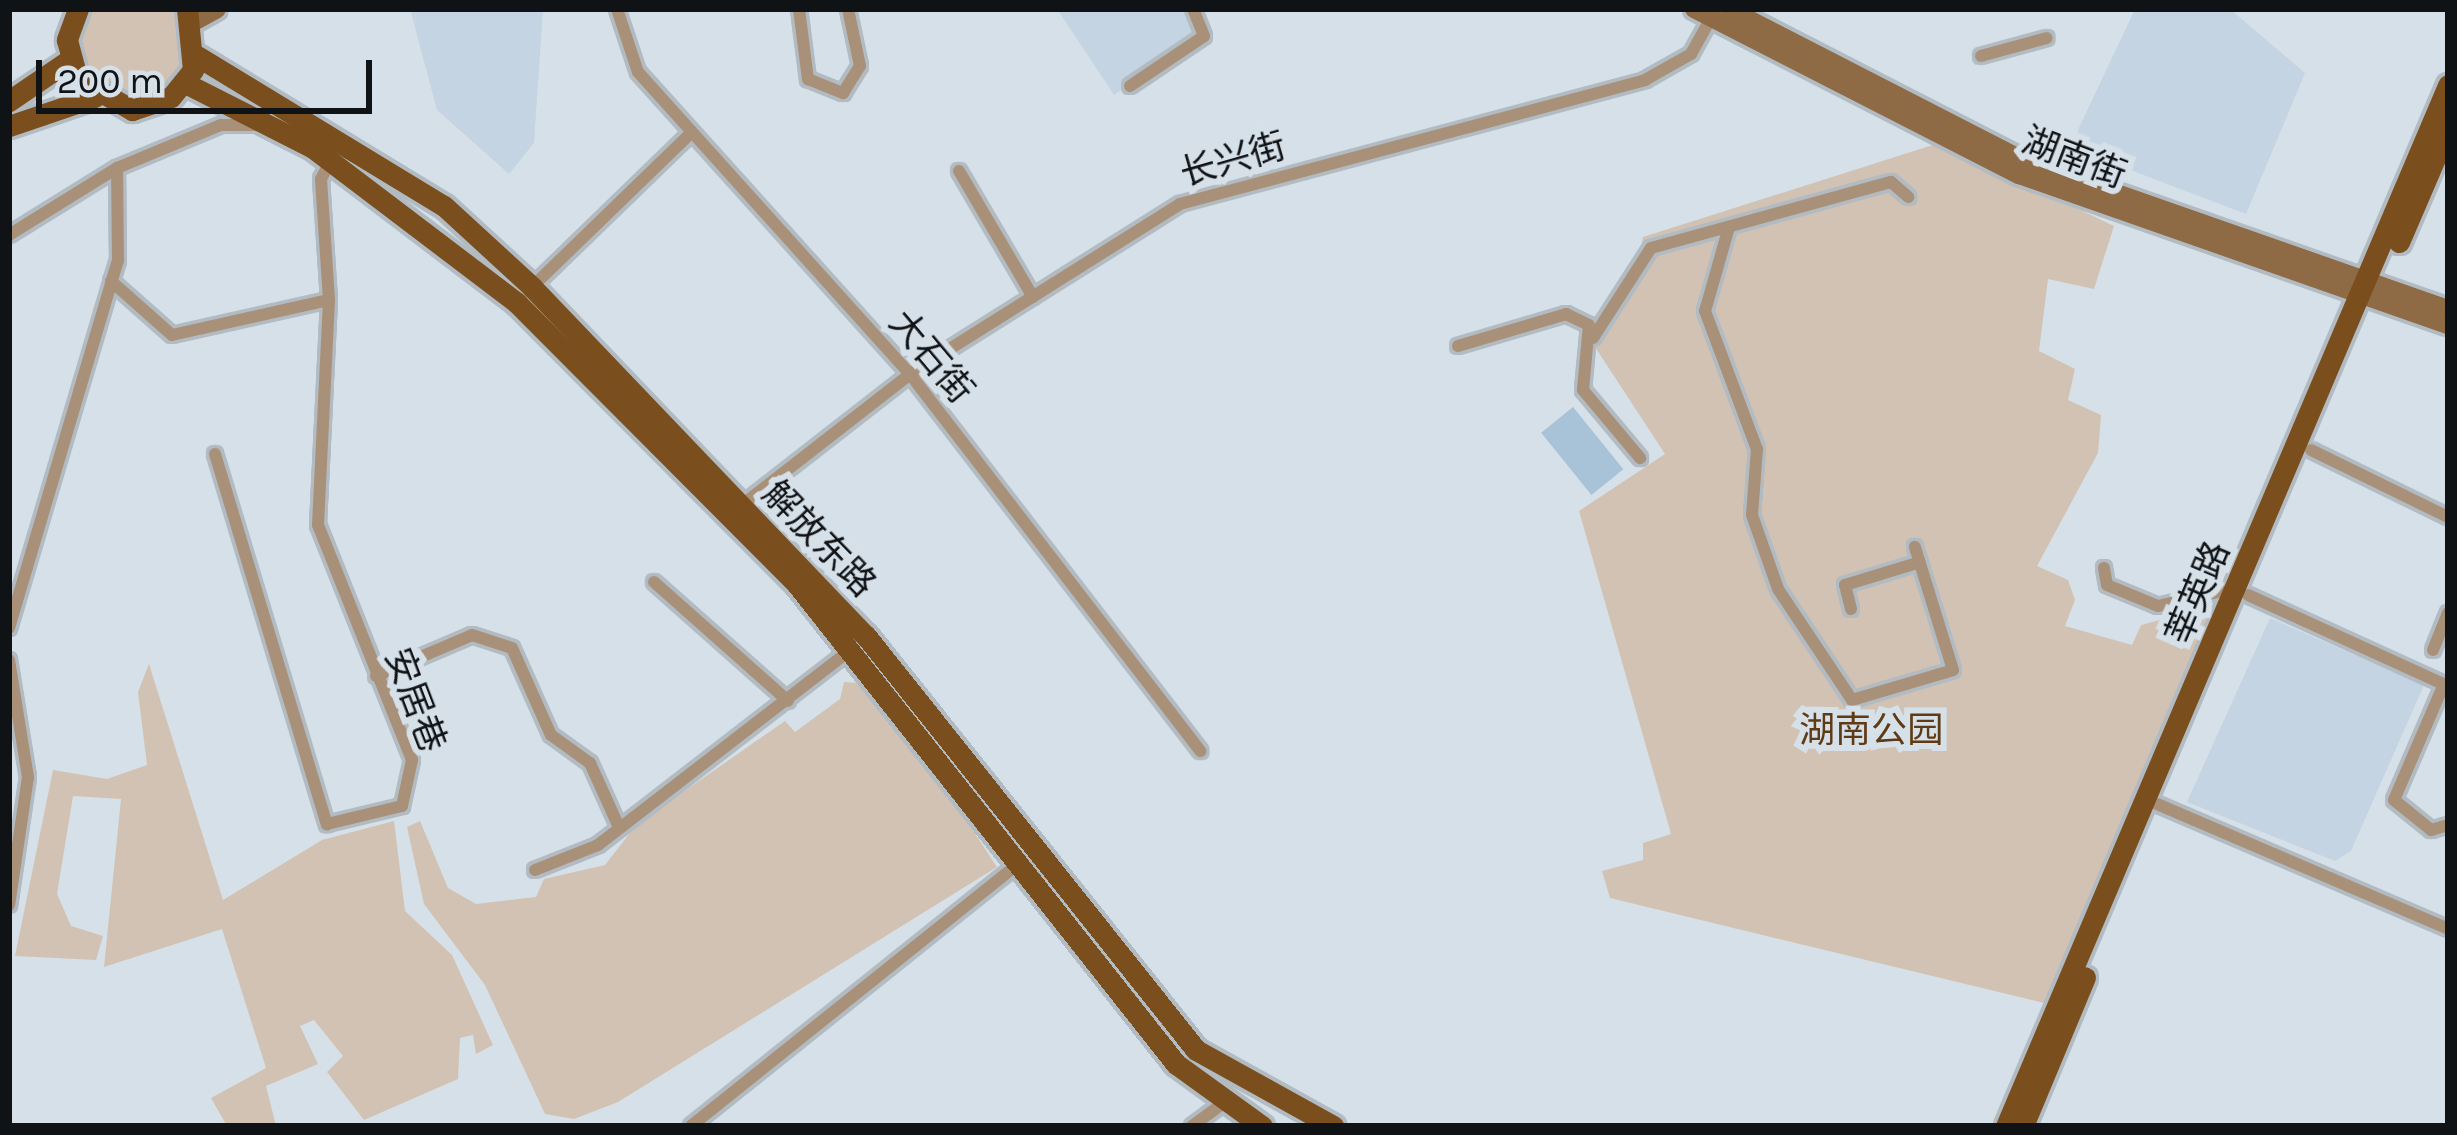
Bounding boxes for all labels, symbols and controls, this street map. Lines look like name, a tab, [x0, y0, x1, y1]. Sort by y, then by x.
scale bar	[42, 36, 378, 110]
text: 200 m	[57, 60, 163, 102]
street label: 湖南街	[2016, 118, 2132, 198]
street label: 长兴街	[1175, 124, 1291, 196]
street label: 大石街	[880, 302, 982, 412]
street label: 解放东路	[753, 472, 885, 606]
street label: 莘英路	[2157, 535, 2239, 651]
street label: 安居巷	[375, 642, 455, 758]
park label: 湖南公园	[1799, 709, 1943, 753]

